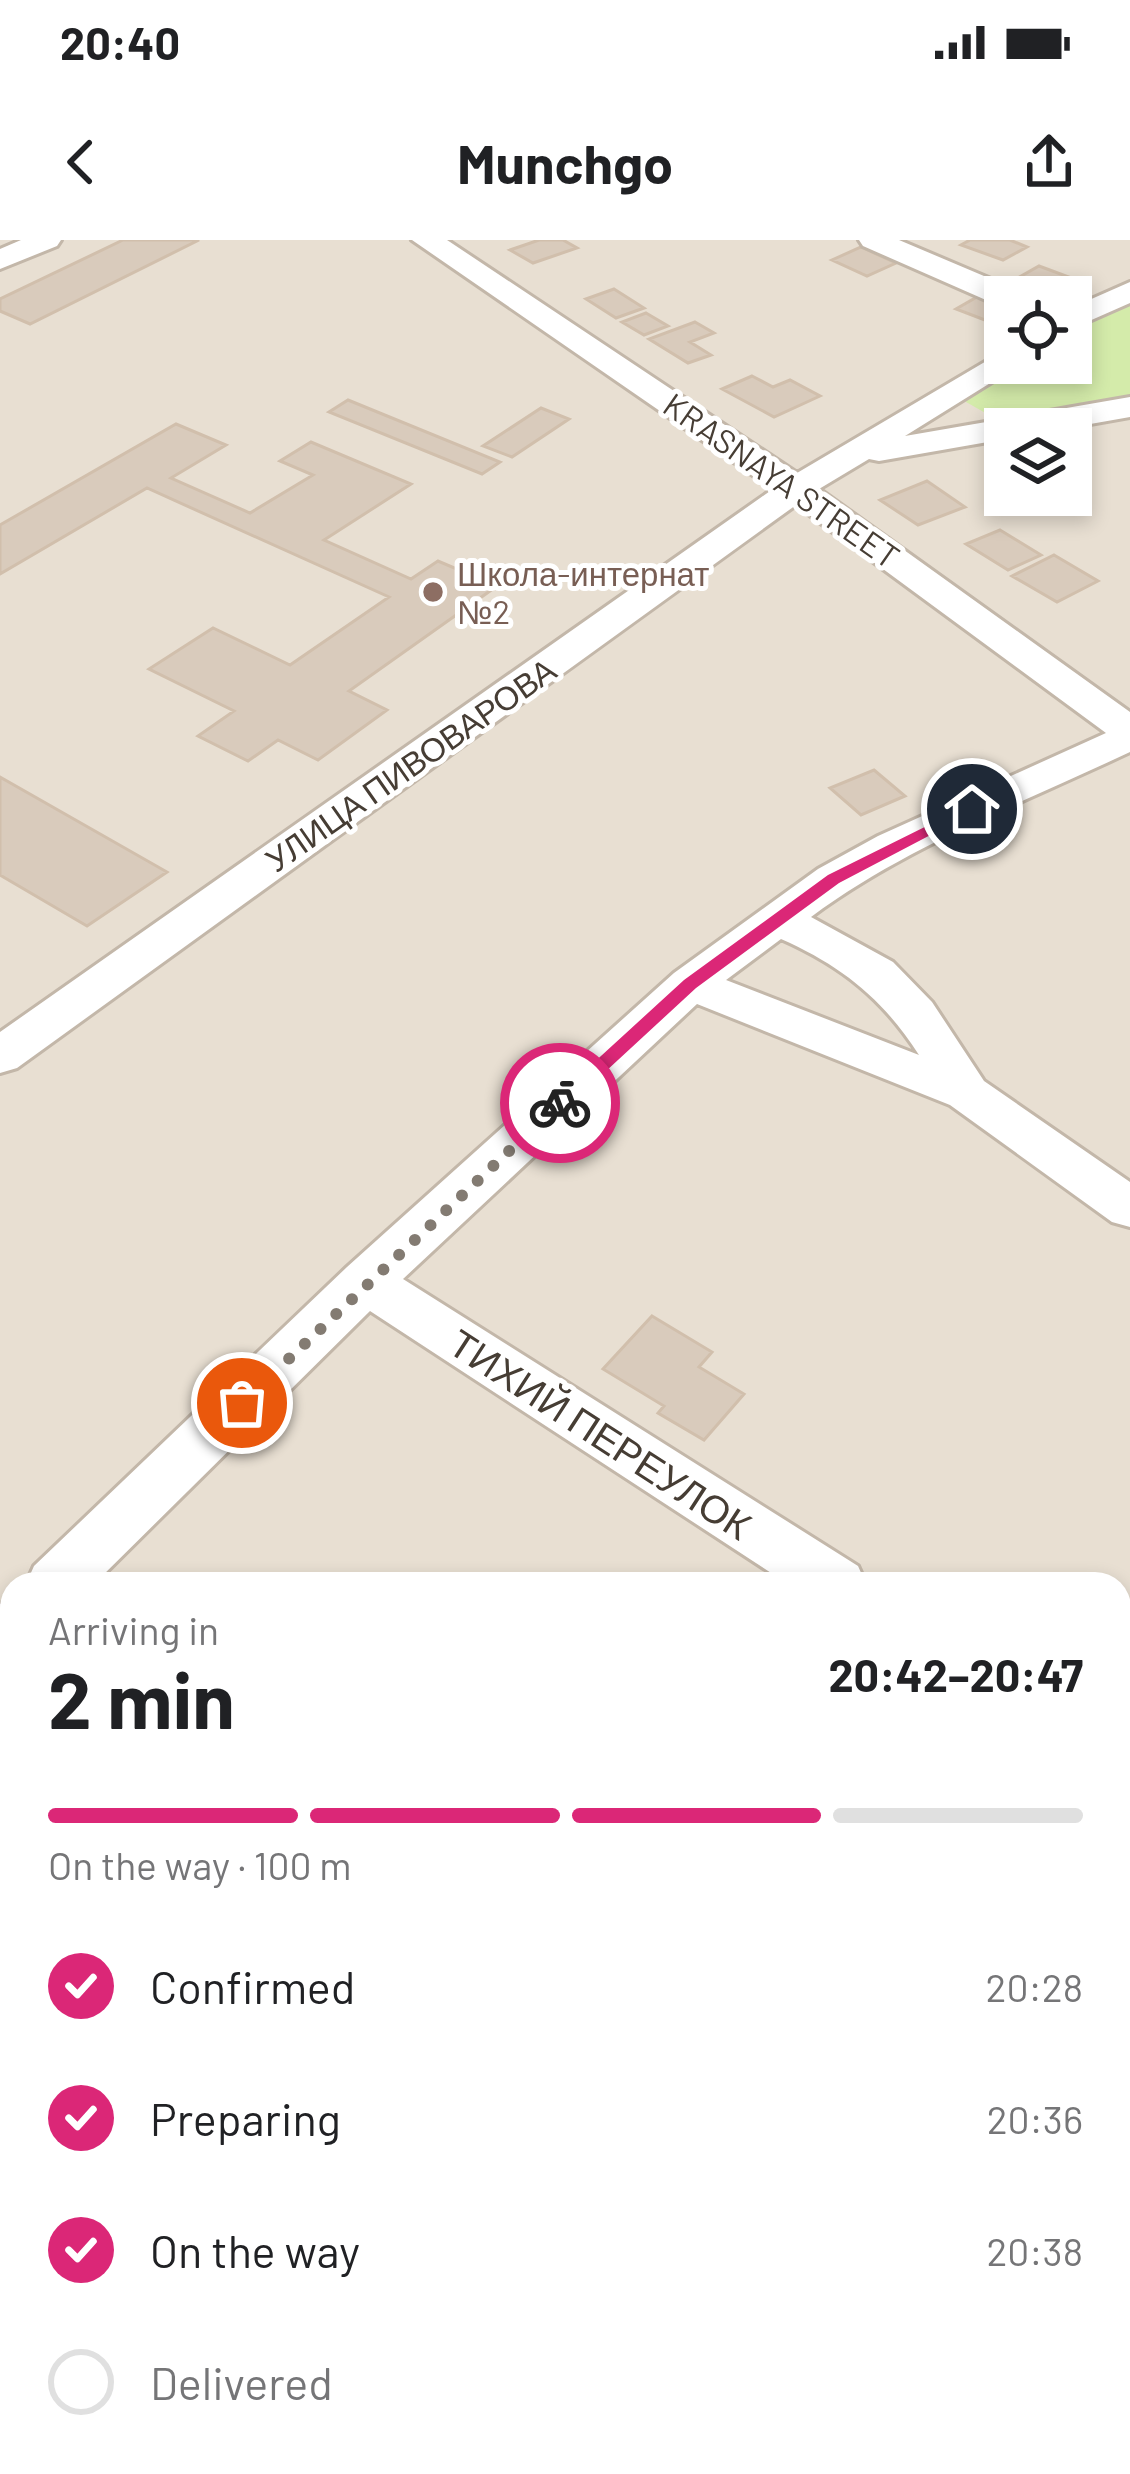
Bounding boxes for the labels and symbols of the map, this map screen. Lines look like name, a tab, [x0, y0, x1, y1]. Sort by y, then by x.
street label: KRASNAYA STREET	[656, 384, 908, 576]
place label: Школа-интернат №2	[457, 553, 709, 631]
marker: Школа-интернат №2	[420, 579, 446, 605]
street label: УЛИЦА ПИВОВАРОВА	[257, 649, 563, 879]
pin	[921, 758, 1023, 860]
courier	[500, 1043, 620, 1163]
street label: ТИХИЙ ПЕРЕУЛОК	[441, 1318, 761, 1548]
pin	[191, 1352, 293, 1454]

